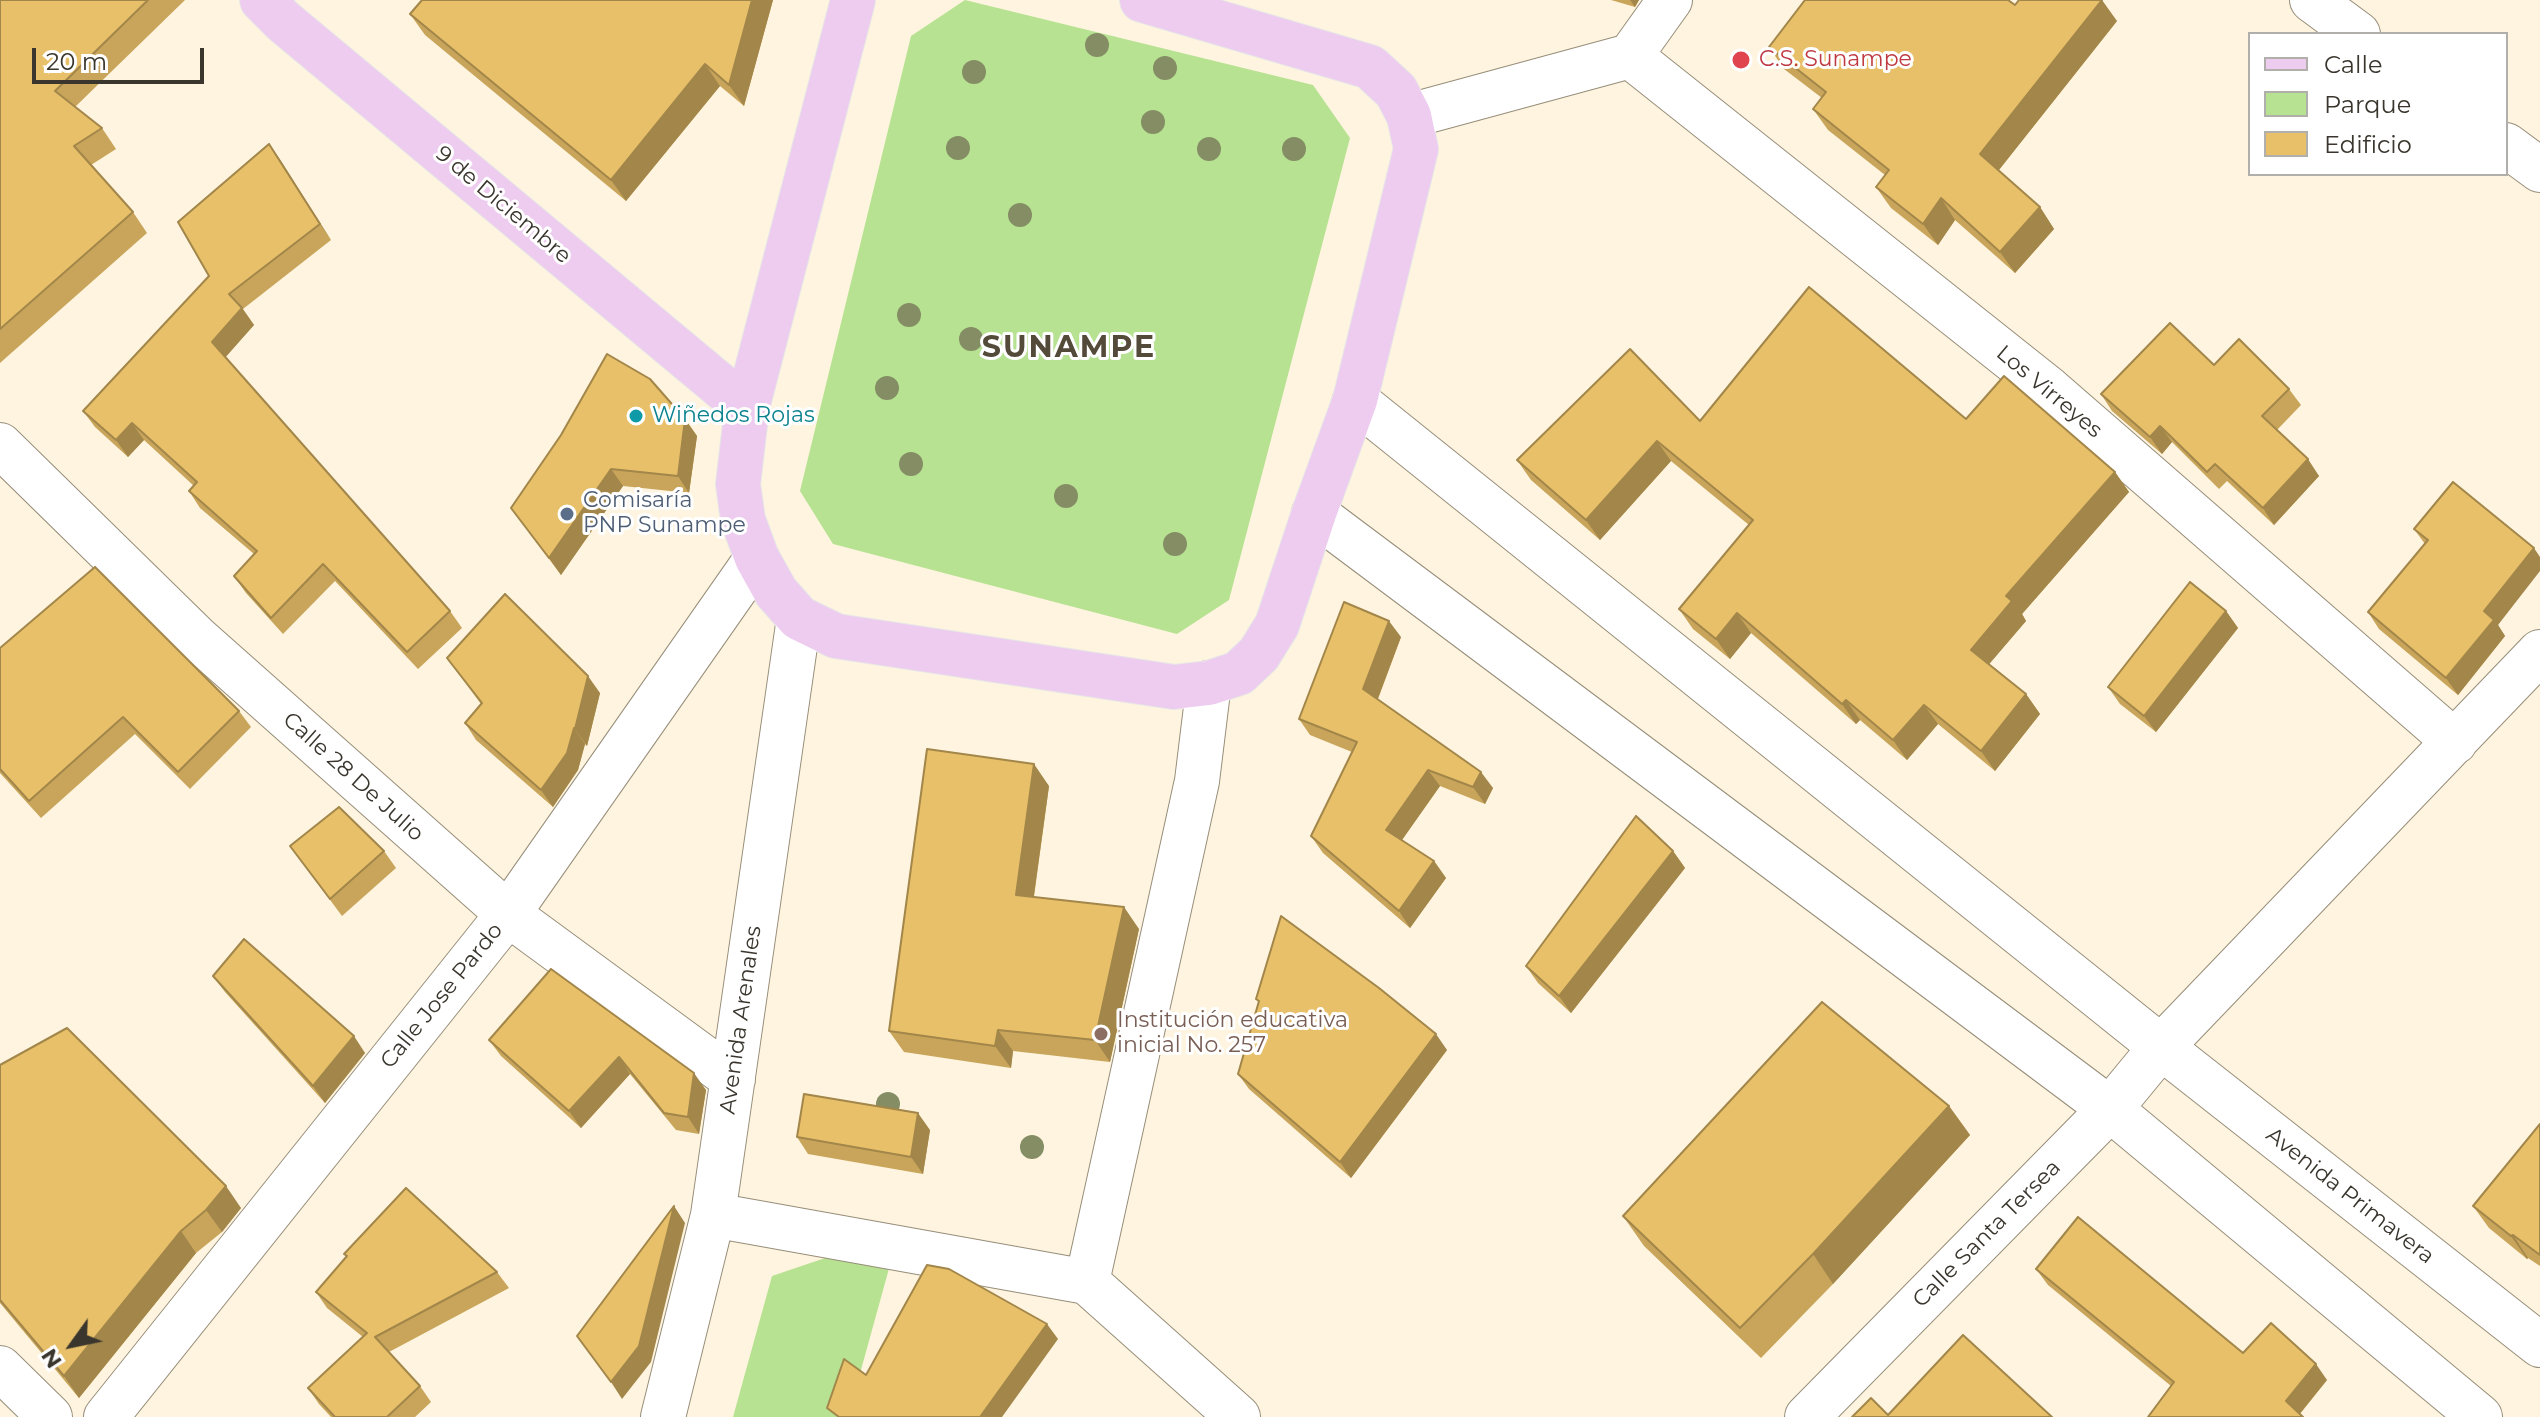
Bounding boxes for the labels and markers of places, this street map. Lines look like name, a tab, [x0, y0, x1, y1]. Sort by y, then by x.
place label: C.S. Sunampe	[1759, 47, 1912, 73]
marker: C.S. Sunampe	[1730, 49, 1752, 71]
place label: Wiñedos Rojas	[652, 403, 815, 429]
marker: Wiñedos Rojas	[627, 407, 645, 425]
place label: Comisaría PNP Sunampe	[583, 488, 746, 540]
marker: Comisaría PNP Sunampe	[558, 505, 576, 523]
place label: Institución educativa inicial No. 257	[1117, 1008, 1348, 1060]
marker: Institución educativa inicial No. 257	[1092, 1025, 1110, 1043]

